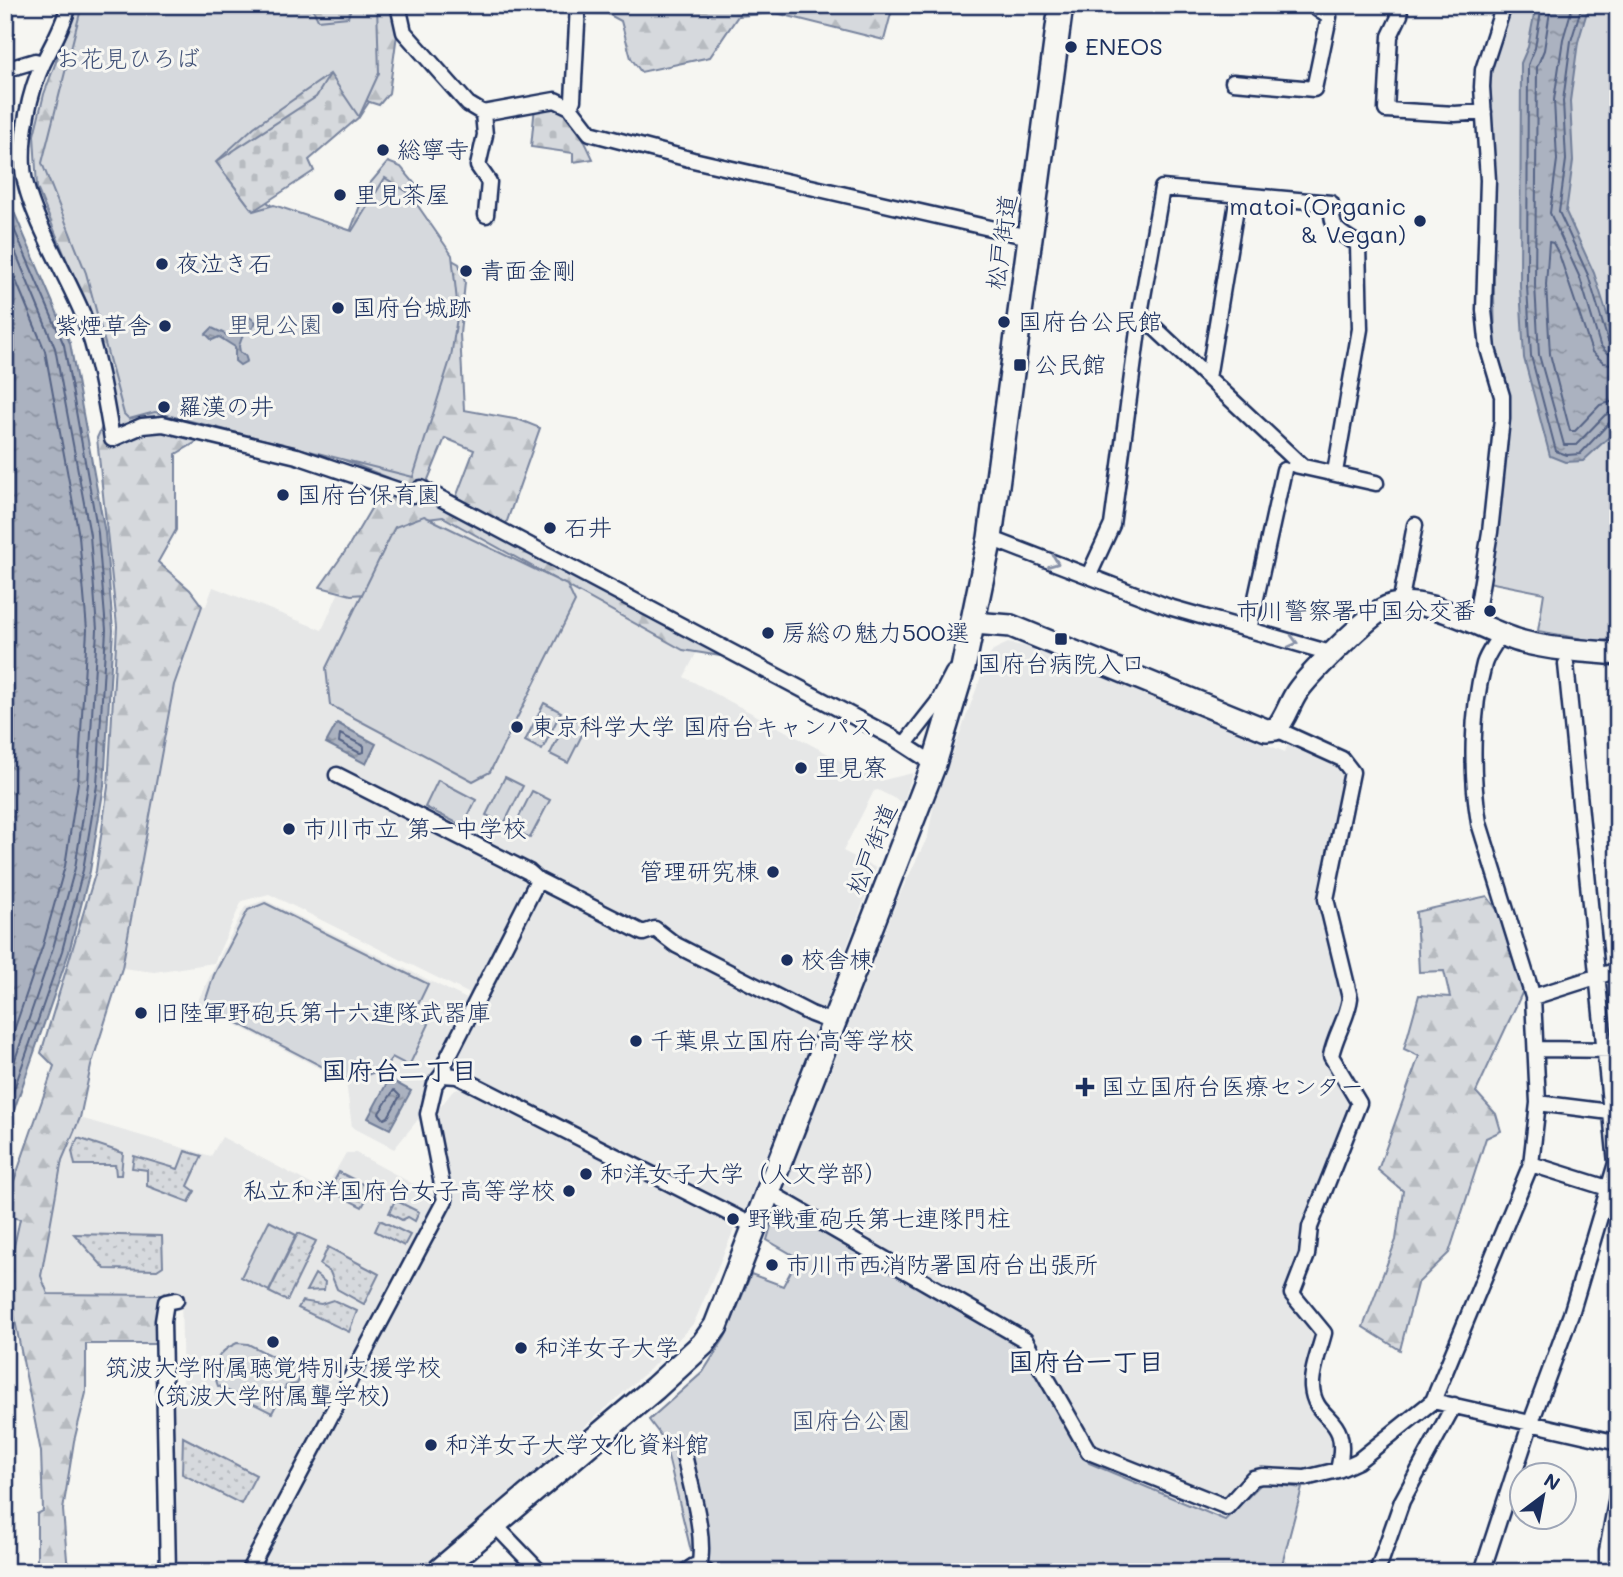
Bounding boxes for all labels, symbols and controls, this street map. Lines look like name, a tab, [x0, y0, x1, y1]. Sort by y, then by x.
place label: ENEOS	[1085, 30, 1163, 61]
marker: ENEOS	[1063, 39, 1079, 55]
park label: お花見ひろば	[56, 42, 200, 73]
place label: 総寧寺	[397, 133, 469, 164]
marker: 総寧寺	[375, 142, 391, 158]
place label: 里見茶屋	[354, 178, 450, 209]
marker: 里見茶屋	[332, 187, 348, 203]
place label: matoi (Organic & Vegan)	[1229, 190, 1406, 249]
street label: 松戸街道	[978, 192, 1023, 291]
marker: matoi (Organic & Vegan)	[1412, 213, 1428, 229]
place label: 夜泣き石	[176, 247, 272, 278]
place label: 青面金剛	[480, 254, 576, 285]
marker: 夜泣き石	[154, 256, 170, 272]
marker: 青面金剛	[458, 263, 474, 279]
place label: 国府台城跡	[352, 291, 472, 322]
marker: 国府台城跡	[330, 300, 346, 316]
place label: 国府台公民館	[1018, 305, 1162, 336]
park label: 里見公園	[227, 308, 323, 339]
place label: 紫煙草舎	[55, 309, 151, 340]
marker: 国府台公民館	[996, 314, 1012, 330]
marker: 紫煙草舎	[157, 318, 173, 334]
place label: 公民館	[1034, 348, 1106, 379]
marker: 公民館	[1012, 357, 1028, 373]
place label: 羅漢の井	[178, 390, 274, 421]
marker: 羅漢の井	[156, 399, 172, 415]
place label: 国府台保育園	[297, 478, 441, 509]
marker: 国府台保育園	[275, 487, 291, 503]
place label: 石井	[564, 511, 612, 542]
marker: 石井	[542, 520, 558, 536]
one-way arrow	[1048, 554, 1060, 568]
place label: 市川警察署中国分交番	[1236, 594, 1476, 625]
marker: 市川警察署中国分交番	[1482, 603, 1498, 619]
place label: 房総の魅力500選	[782, 616, 970, 647]
marker: 房総の魅力500選	[760, 625, 776, 641]
marker: 国府台病院入口	[1053, 631, 1069, 647]
one-way arrow	[1287, 634, 1299, 648]
place label: 国府台病院入口	[977, 647, 1145, 678]
place label: 東京科学大学 国府台キャンパス	[531, 710, 874, 741]
marker: 東京科学大学 国府台キャンパス	[509, 719, 525, 735]
place label: 里見寮	[815, 751, 887, 782]
marker: 里見寮	[793, 760, 809, 776]
street label: 松戸街道	[838, 798, 903, 899]
place label: 市川市立 第一中学校	[303, 812, 527, 843]
marker: 市川市立 第一中学校	[281, 821, 297, 837]
place label: 管理研究棟	[639, 855, 759, 886]
marker: 管理研究棟	[765, 864, 781, 880]
place label: 校舎棟	[801, 943, 873, 974]
marker: 校舎棟	[779, 952, 795, 968]
place label: 旧陸軍野砲兵第十六連隊武器庫	[155, 996, 491, 1027]
marker: 旧陸軍野砲兵第十六連隊武器庫	[133, 1005, 149, 1021]
place label: 千葉県立国府台高等学校	[650, 1024, 914, 1055]
marker: 千葉県立国府台高等学校	[628, 1033, 644, 1049]
district label: 国府台二丁目	[321, 1053, 477, 1087]
place label: 国立国府台医療センター	[1101, 1070, 1364, 1101]
marker: 国立国府台医療センター	[1075, 1077, 1095, 1097]
place label: 和洋女子大学（人文学部）	[600, 1157, 888, 1188]
marker: 和洋女子大学（人文学部）	[578, 1166, 594, 1182]
place label: 私立和洋国府台女子高等学校	[243, 1174, 555, 1205]
marker: 私立和洋国府台女子高等学校	[561, 1183, 577, 1199]
place label: 野戦重砲兵第七連隊門柱	[747, 1202, 1011, 1233]
marker: 野戦重砲兵第七連隊門柱	[725, 1211, 741, 1227]
place label: 市川市西消防署国府台出張所	[786, 1248, 1098, 1279]
marker: 市川市西消防署国府台出張所	[764, 1257, 780, 1273]
place label: 和洋女子大学	[535, 1331, 679, 1362]
marker: 筑波大学附属聴覚特別支援学校 (筑波大学附属聾学校)	[265, 1334, 281, 1350]
marker: 和洋女子大学	[513, 1340, 529, 1356]
district label: 国府台一丁目	[1008, 1344, 1164, 1378]
place label: 筑波大学附属聴覚特別支援学校 (筑波大学附属聾学校)	[105, 1351, 441, 1410]
park label: 国府台公園	[791, 1404, 911, 1435]
place label: 和洋女子大学文化資料館	[445, 1428, 709, 1459]
marker: 和洋女子大学文化資料館	[423, 1437, 439, 1453]
north arrow	[1508, 1462, 1578, 1532]
text: N	[1540, 1467, 1565, 1496]

